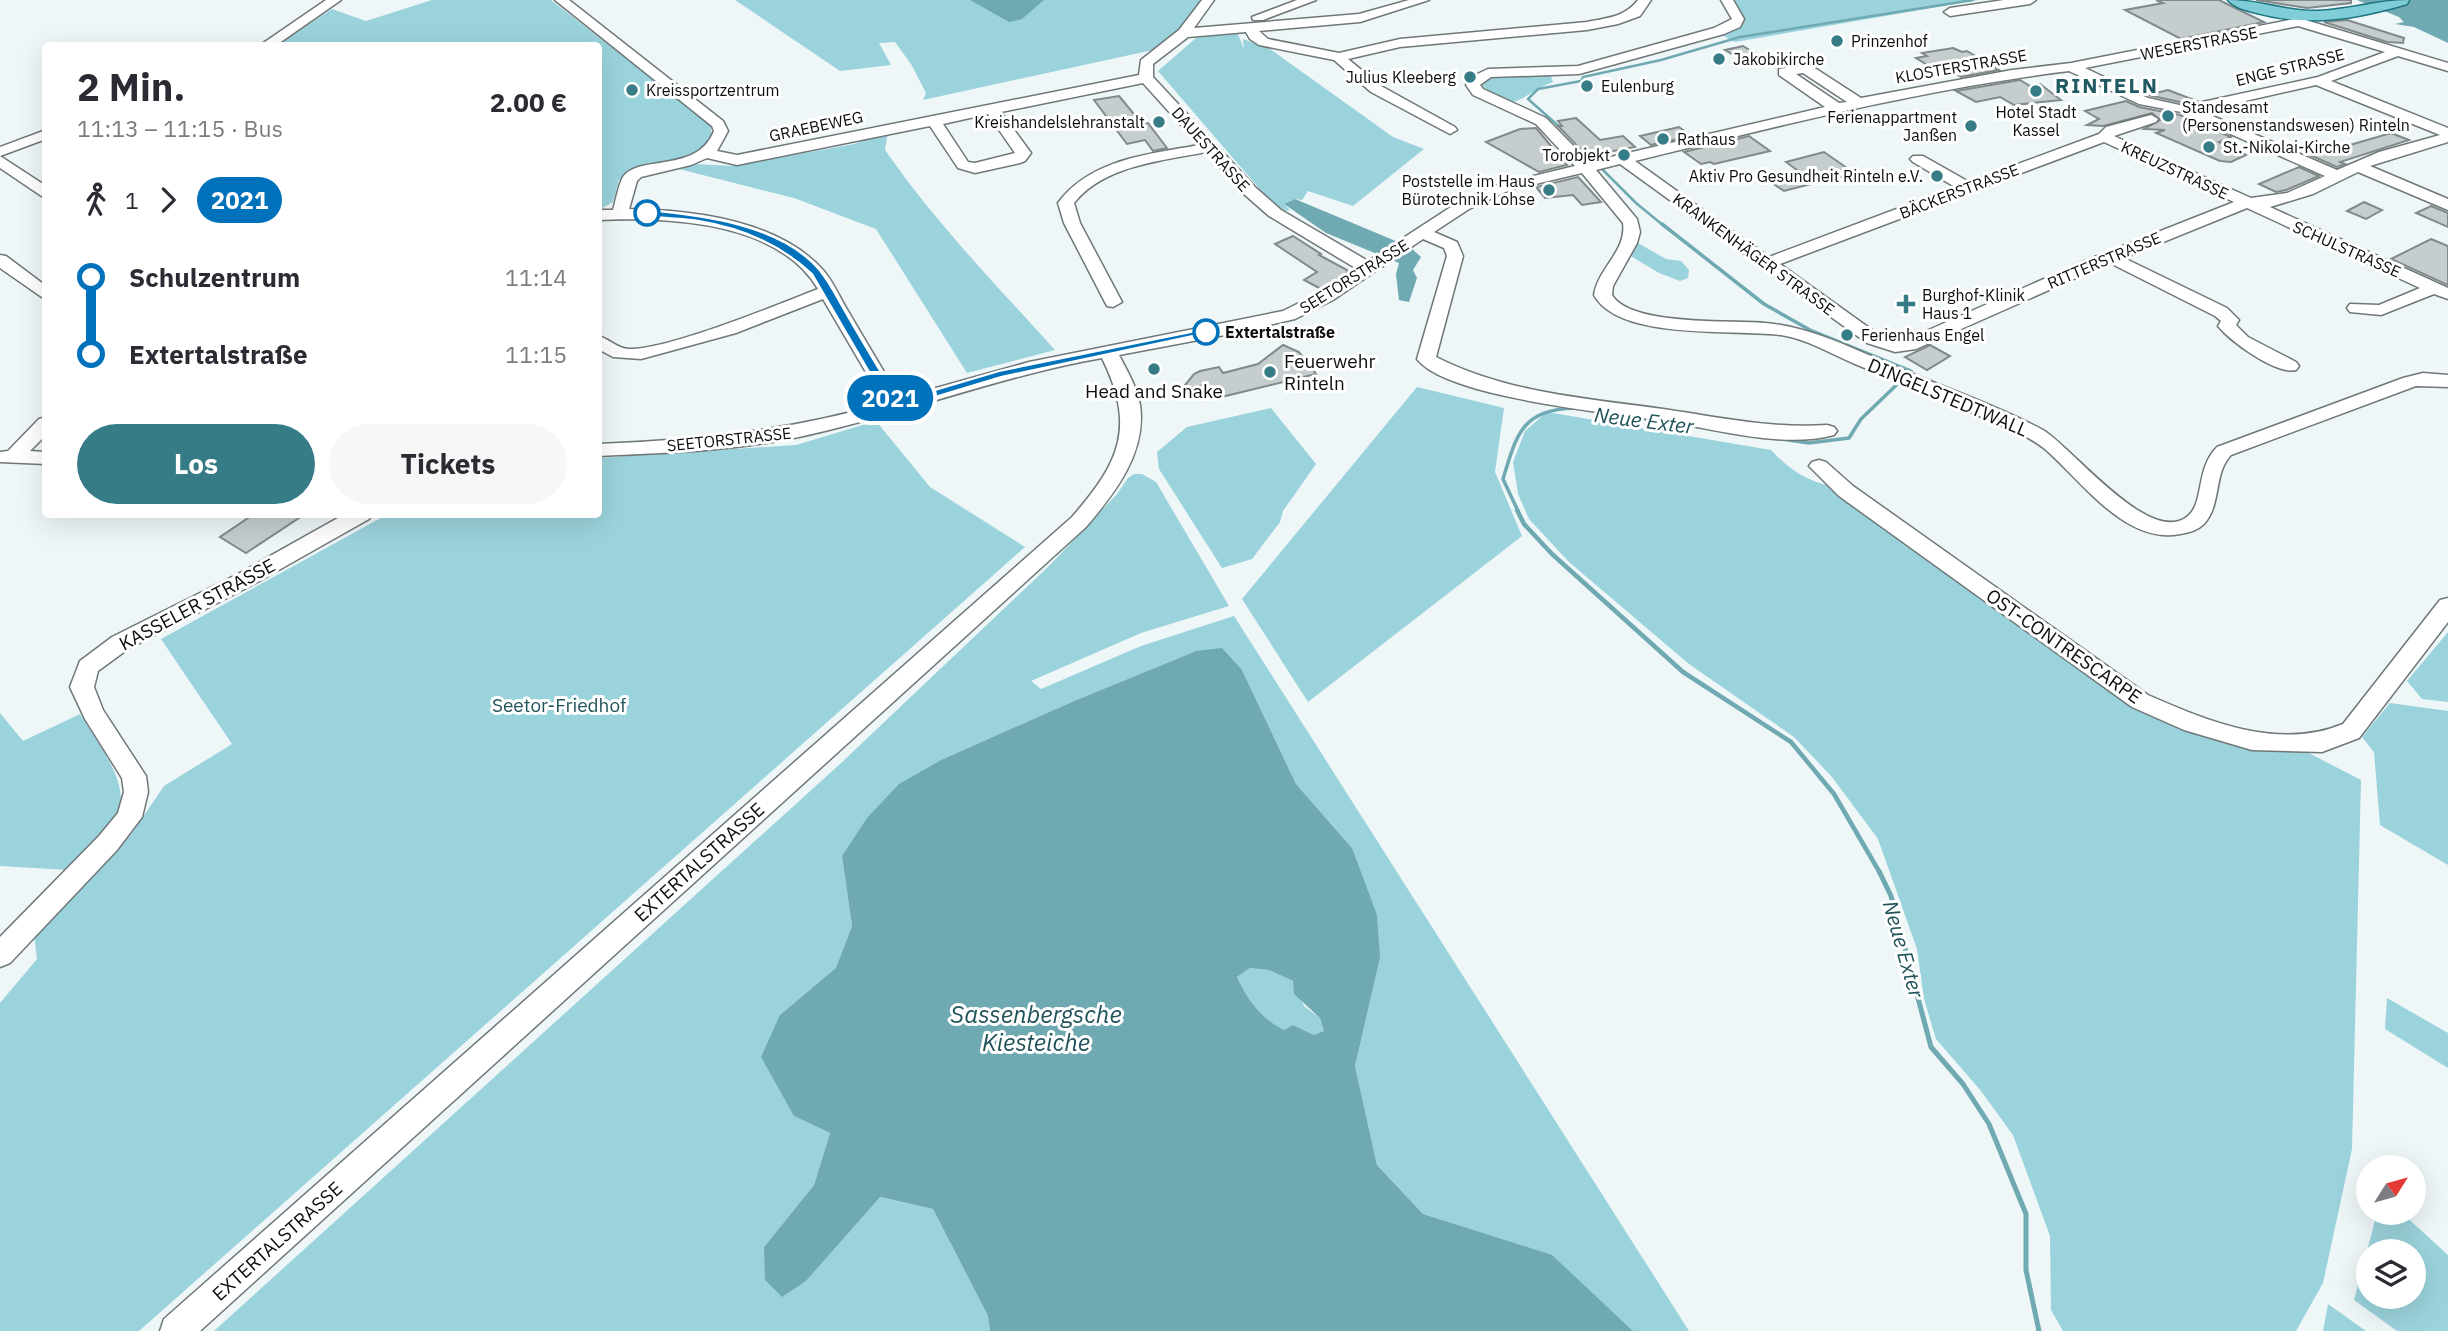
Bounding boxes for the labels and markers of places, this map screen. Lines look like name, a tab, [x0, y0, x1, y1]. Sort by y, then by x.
place label: Prinzenhof	[1851, 31, 1928, 51]
marker: Prinzenhof	[1829, 33, 1845, 49]
place label: Jakobikirche	[1733, 49, 1824, 69]
marker: Jakobikirche	[1711, 51, 1727, 67]
place label: Julius Kleeberg	[1346, 67, 1457, 87]
marker: Julius Kleeberg	[1462, 69, 1478, 85]
place label: Eulenburg	[1601, 76, 1675, 96]
marker: Eulenburg	[1579, 78, 1595, 94]
place label: Kreissportzentrum	[646, 80, 780, 100]
marker: Kreissportzentrum	[624, 82, 640, 98]
marker: Hotel Stadt Kassel	[2028, 83, 2044, 99]
place label: Standesamt (Personenstandswesen) Rinteln	[2182, 97, 2410, 135]
place label: Hotel Stadt Kassel	[1995, 102, 2077, 140]
place label: Ferienappartment Janßen	[1827, 107, 1957, 145]
marker: Standesamt (Personenstandswesen) Rinteln	[2160, 108, 2176, 124]
place label: Kreishandelslehranstalt	[974, 112, 1145, 132]
marker: Kreishandelslehranstalt	[1151, 114, 1167, 130]
marker: Ferienappartment Janßen	[1963, 118, 1979, 134]
place label: Rathaus	[1677, 129, 1736, 149]
marker: Rathaus	[1655, 131, 1671, 147]
place label: St.-Nikolai-Kirche	[2223, 137, 2350, 157]
marker: St.-Nikolai-Kirche	[2201, 139, 2217, 155]
place label: Torobjekt	[1542, 145, 1610, 165]
marker: Torobjekt	[1616, 147, 1632, 163]
place label: Aktiv Pro Gesundheit Rinteln e.V.	[1689, 166, 1923, 186]
marker: Aktiv Pro Gesundheit Rinteln e.V.	[1929, 168, 1945, 184]
place label: Poststelle im Haus Bürotechnik Lohse	[1401, 171, 1535, 209]
marker: Poststelle im Haus Bürotechnik Lohse	[1541, 182, 1557, 198]
unlabelled marker	[634, 200, 660, 226]
place label: Burghof-Klinik Haus 1	[1922, 285, 2026, 323]
marker: Burghof-Klinik Haus 1	[1896, 294, 1916, 314]
marker: Extertalstraße	[1193, 319, 1219, 345]
place label: Extertalstraße	[1225, 322, 1335, 342]
place label: Ferienhaus Engel	[1861, 325, 1984, 345]
marker: Ferienhaus Engel	[1839, 327, 1855, 343]
place label: Feuerwehr Rinteln	[1284, 349, 1376, 395]
marker: Head and Snake	[1146, 361, 1162, 377]
marker: Feuerwehr Rinteln	[1262, 364, 1278, 380]
place label: Head and Snake	[1085, 379, 1223, 403]

